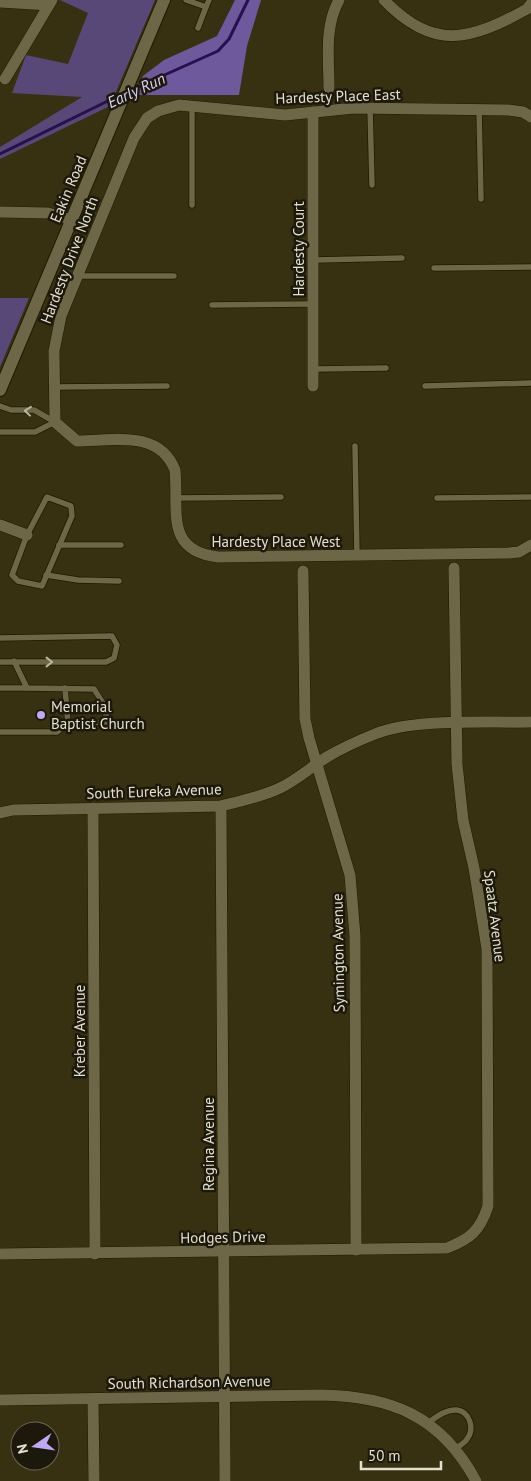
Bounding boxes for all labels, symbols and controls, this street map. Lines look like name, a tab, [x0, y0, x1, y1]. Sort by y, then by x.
water label: Early Run	[104, 68, 168, 112]
street label: Hardesty Place East	[275, 84, 401, 108]
street label: Eakin Road	[45, 153, 91, 225]
street label: Hardesty Drive North	[36, 194, 102, 326]
street label: Hardesty Court	[289, 202, 308, 296]
one-way arrow	[24, 406, 32, 417]
street label: Hardesty Place West	[212, 532, 340, 551]
one-way arrow	[45, 657, 53, 667]
place label: Memorial Baptist Church	[51, 697, 145, 733]
marker: Memorial Baptist Church	[35, 709, 47, 721]
street label: South Eureka Avenue	[86, 779, 222, 803]
street label: Spaatz Avenue	[480, 869, 510, 963]
street label: Symington Avenue	[327, 893, 349, 1013]
street label: Kreber Avenue	[70, 985, 89, 1077]
street label: Regina Avenue	[199, 1097, 218, 1191]
street label: Hodges Drive	[180, 1227, 266, 1247]
street label: South Richardson Avenue	[107, 1371, 271, 1393]
north arrow	[10, 1421, 60, 1471]
scale bar	[361, 1438, 441, 1470]
text: N	[13, 1442, 32, 1455]
text: 50 m	[368, 1446, 401, 1465]

